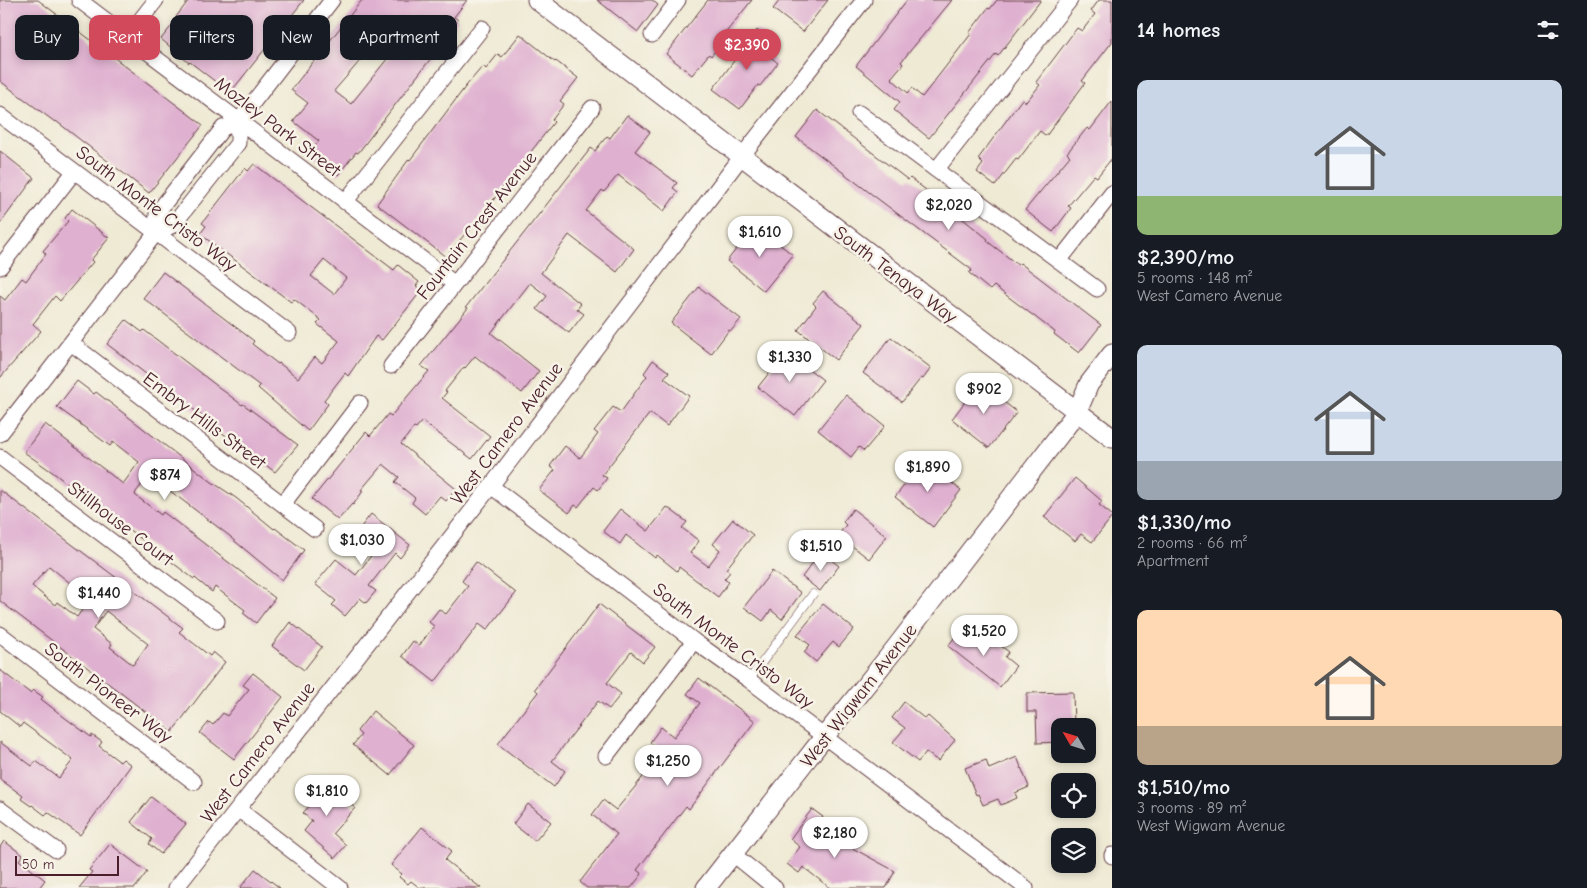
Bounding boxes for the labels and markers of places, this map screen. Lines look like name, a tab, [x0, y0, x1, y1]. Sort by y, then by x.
pin: $2,390	[706, 28, 788, 71]
pin: $2,020	[908, 188, 990, 231]
pin: $1,610	[719, 216, 801, 258]
pin: $1,330	[749, 340, 831, 383]
pin: $902	[954, 372, 1014, 415]
pin: $1,890	[887, 450, 969, 493]
pin: $874	[135, 458, 195, 501]
pin: $1,030	[321, 524, 403, 566]
pin: $1,510	[780, 530, 862, 572]
pin: $1,440	[58, 576, 140, 619]
pin: $1,520	[943, 614, 1025, 657]
pin: $1,250	[627, 744, 709, 787]
pin: $1,810	[286, 774, 368, 817]
pin: $2,180	[794, 816, 876, 859]

